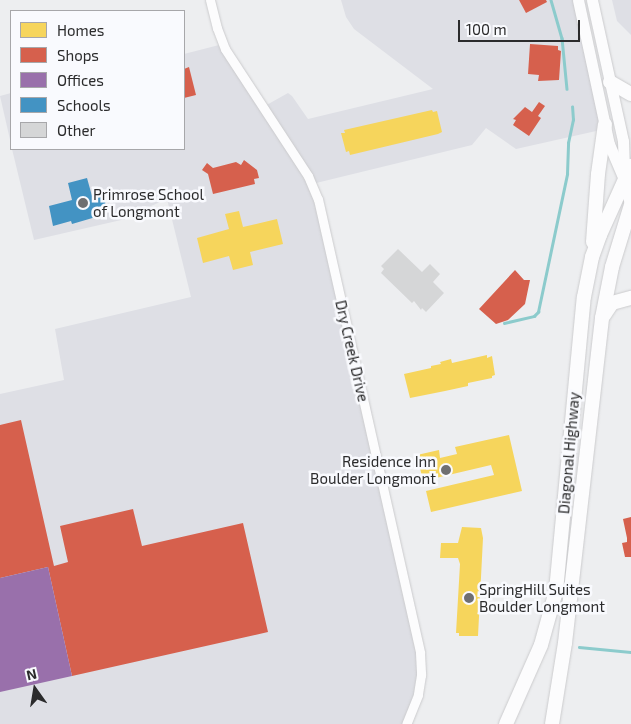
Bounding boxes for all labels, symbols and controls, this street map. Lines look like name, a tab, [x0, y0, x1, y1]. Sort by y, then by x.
legend	[10, 10, 185, 150]
scale bar	[461, 10, 584, 42]
text: 100 m	[466, 20, 507, 38]
text: Homes	[57, 21, 104, 39]
text: Shops	[57, 46, 99, 64]
text: Offices	[57, 71, 104, 89]
text: Schools	[57, 96, 111, 114]
text: Other	[57, 121, 96, 139]
place label: Primrose School of Longmont	[93, 185, 204, 220]
marker: Primrose School of Longmont	[77, 197, 89, 209]
street label: Dry Creek Drive	[331, 298, 373, 404]
street label: Diagonal Highway	[555, 391, 583, 515]
place label: Residence Inn Boulder Longmont	[310, 452, 436, 487]
marker: Residence Inn Boulder Longmont	[440, 464, 452, 476]
place label: SpringHill Suites Boulder Longmont	[479, 580, 605, 615]
marker: SpringHill Suites Boulder Longmont	[463, 592, 475, 604]
north arrow	[10, 664, 60, 714]
text: N	[25, 664, 38, 683]

